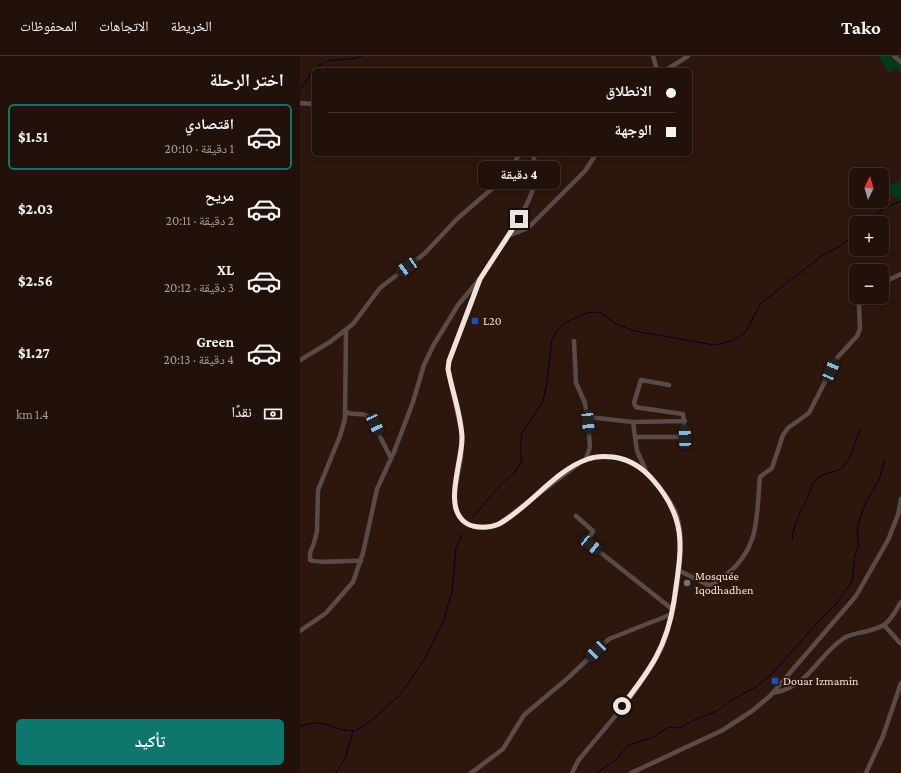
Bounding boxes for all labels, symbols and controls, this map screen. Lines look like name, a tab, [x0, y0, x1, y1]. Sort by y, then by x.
text: Tako	[841, 17, 881, 38]
text: المحفوظات	[20, 18, 77, 34]
text: الاتجاهات	[99, 18, 149, 34]
text: الخريطة	[171, 18, 212, 34]
text: اختر الرحلة	[210, 70, 284, 90]
text: الانطلاق	[606, 83, 652, 99]
text: اقتصادي	[185, 116, 234, 132]
icon: car	[246, 119, 282, 155]
text: الوجهة	[614, 122, 652, 138]
text: $1.51	[18, 129, 48, 145]
text: 1 دقيقة · 20:10	[165, 141, 234, 156]
callout: 4 دقيقة	[478, 161, 560, 189]
text: 4 دقيقة	[501, 167, 537, 182]
north arrow	[849, 168, 889, 208]
map controls	[849, 168, 889, 304]
text: مريح	[205, 188, 234, 204]
icon: car	[246, 191, 282, 227]
text: $2.03	[18, 201, 53, 217]
route end	[510, 210, 528, 228]
text: 2 دقيقة · 20:11	[166, 213, 234, 228]
button: +	[849, 216, 889, 256]
car	[394, 255, 420, 279]
text: XL	[217, 262, 234, 278]
icon: car	[246, 263, 282, 299]
button: −	[849, 264, 889, 304]
text: $2.56	[18, 273, 53, 289]
text: 3 دقيقة · 20:12	[164, 280, 234, 295]
place label: L20	[483, 314, 502, 328]
marker: L20	[470, 316, 480, 326]
text: Green	[196, 334, 234, 350]
icon: car	[246, 335, 282, 371]
text: $1.27	[18, 345, 50, 361]
text: 4 دقيقة · 20:13	[163, 352, 234, 367]
car	[821, 357, 841, 383]
icon: cash	[262, 403, 284, 425]
text: نقدًا	[231, 404, 252, 420]
text: 1.4 km	[16, 407, 49, 422]
car	[581, 410, 595, 434]
car	[364, 411, 386, 437]
car	[679, 425, 691, 449]
car	[578, 533, 604, 557]
place label: Mosquée Iqodhadhen	[695, 569, 754, 597]
marker: Mosquée Iqodhadhen	[682, 578, 692, 588]
car	[583, 638, 609, 664]
place label: Douar Izmamin	[783, 674, 859, 688]
marker: Douar Izmamin	[770, 676, 780, 686]
route start	[613, 697, 631, 715]
button: تأكيد	[16, 719, 284, 765]

